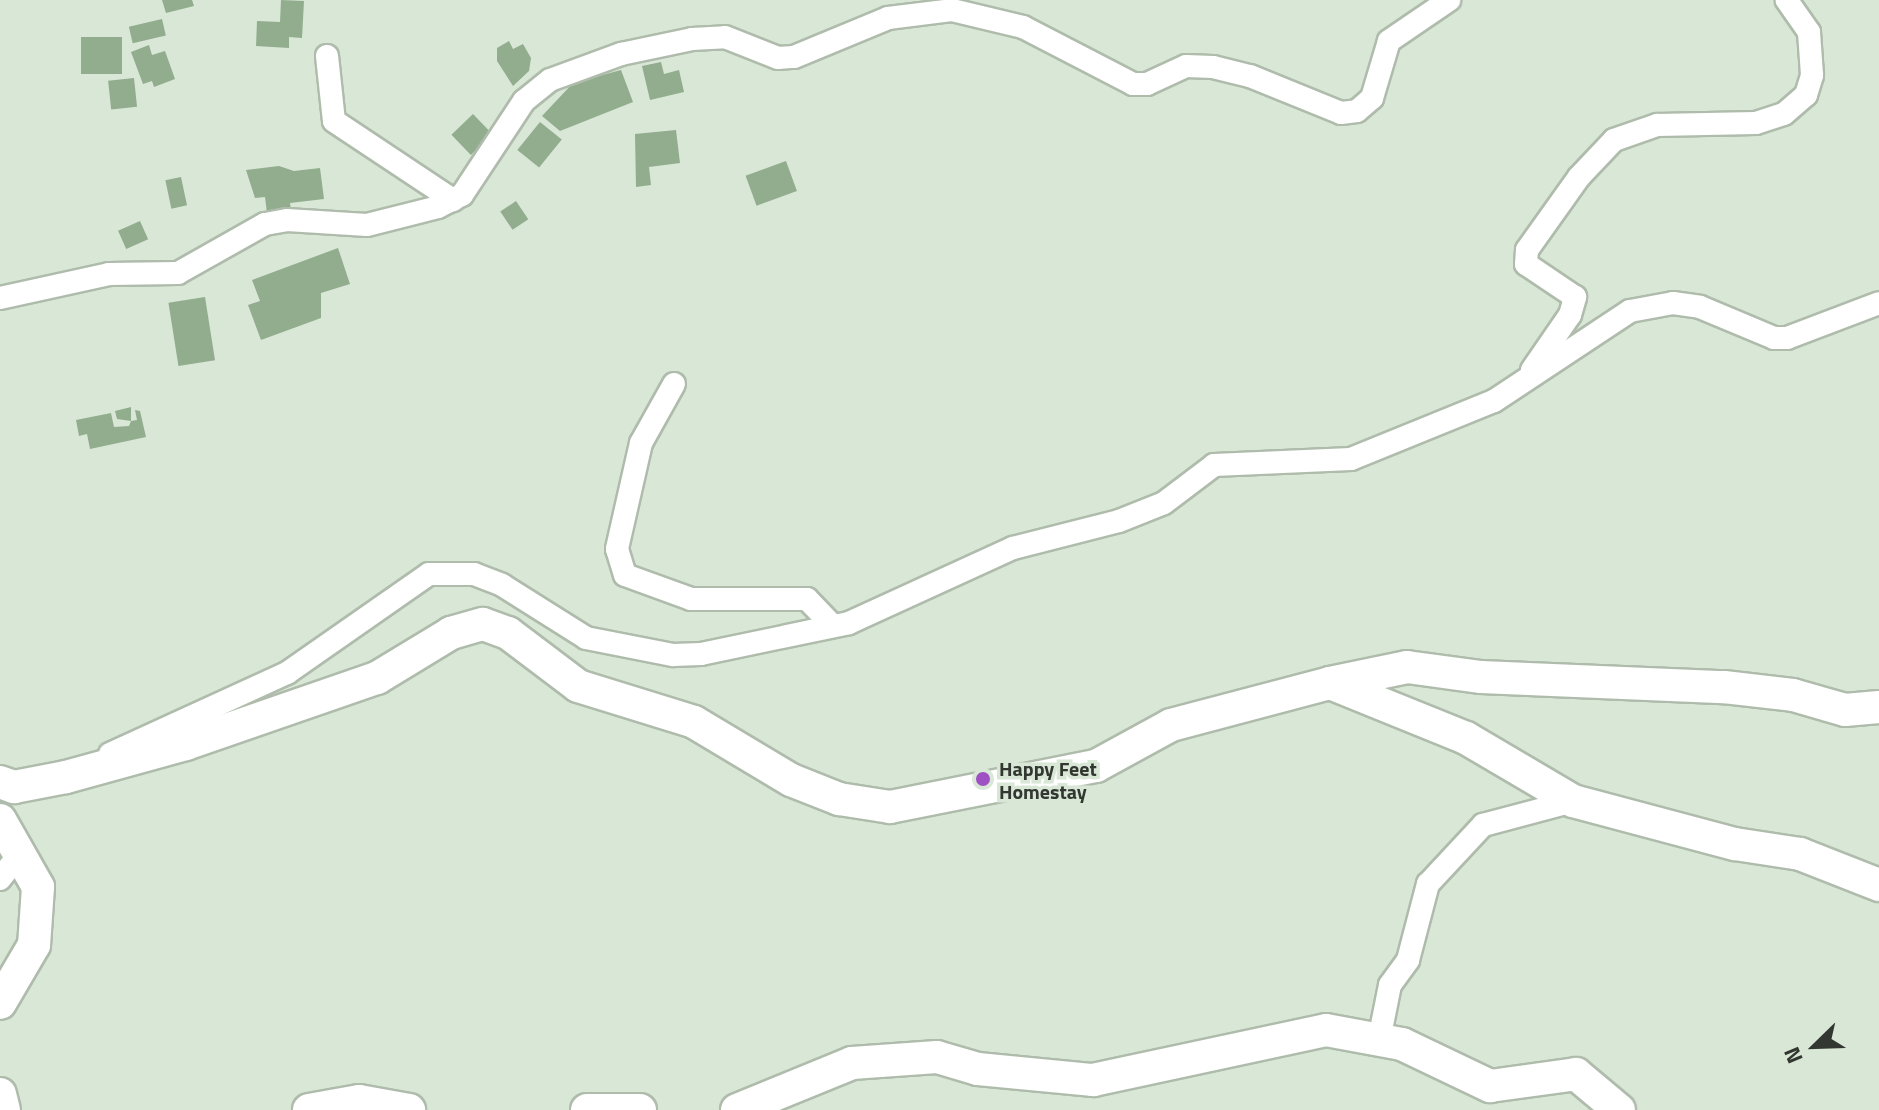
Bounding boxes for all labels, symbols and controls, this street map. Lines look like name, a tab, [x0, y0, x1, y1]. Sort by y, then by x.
place label: Happy Feet Homestay	[999, 756, 1097, 803]
marker: Happy Feet Homestay	[974, 770, 992, 788]
north arrow	[1775, 1006, 1855, 1086]
text: N	[1774, 1042, 1812, 1069]

